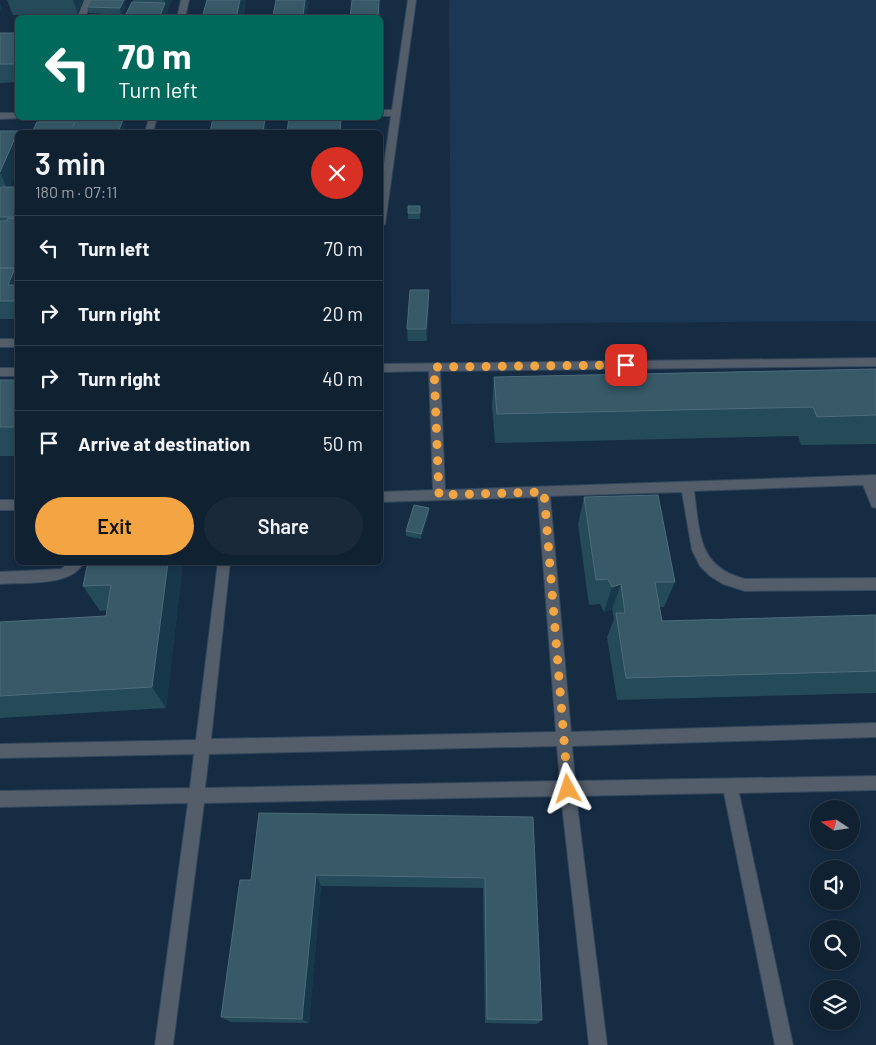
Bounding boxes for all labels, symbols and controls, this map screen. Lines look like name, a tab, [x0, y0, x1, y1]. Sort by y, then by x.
text: 70 m	[118, 34, 192, 76]
icon: left	[35, 35, 100, 100]
text: Turn left	[118, 76, 198, 102]
text: 3 min	[35, 145, 106, 181]
button: close	[311, 147, 363, 199]
text: 180 m · 07:11	[35, 182, 117, 201]
icon: left	[35, 234, 63, 262]
text: Turn left	[78, 237, 149, 260]
text: 70 m	[324, 237, 363, 260]
icon: right	[35, 299, 63, 327]
text: Turn right	[78, 302, 160, 325]
text: 20 m	[323, 302, 363, 325]
pin	[605, 344, 647, 386]
icon: arrive	[612, 351, 640, 379]
icon: right	[35, 364, 63, 392]
text: Turn right	[78, 367, 160, 390]
text: 40 m	[322, 367, 363, 390]
icon: arrive	[35, 429, 63, 457]
text: Arrive at destination	[78, 432, 250, 455]
text: 50 m	[323, 432, 363, 455]
button: Exit	[35, 497, 194, 555]
button: Share	[204, 497, 363, 555]
position arrow	[541, 762, 593, 814]
north arrow	[810, 800, 860, 850]
map controls	[810, 800, 860, 1030]
button: sound	[810, 860, 860, 910]
button: search	[810, 920, 860, 970]
button: layers	[810, 980, 860, 1030]

